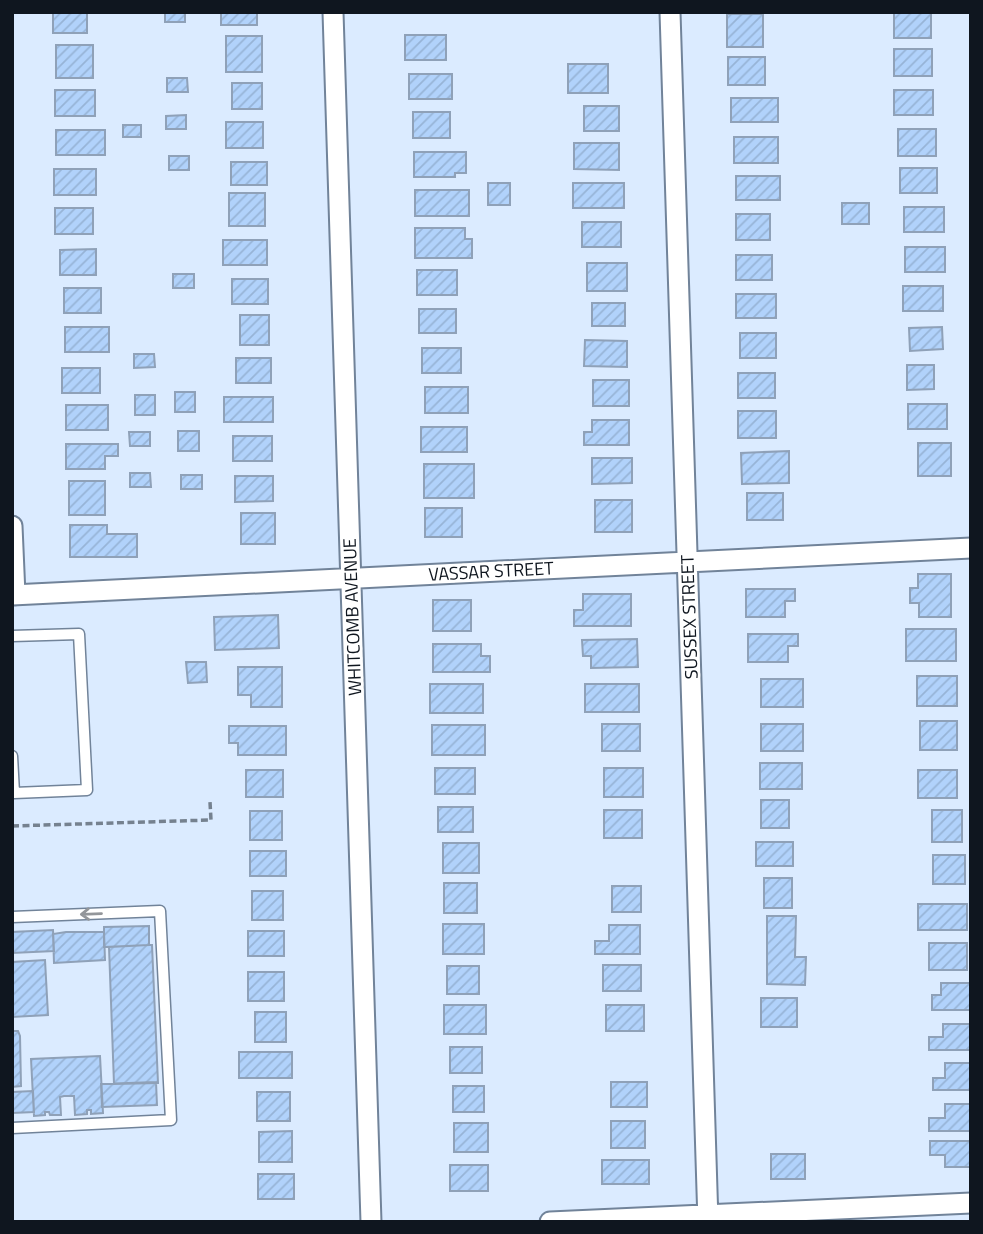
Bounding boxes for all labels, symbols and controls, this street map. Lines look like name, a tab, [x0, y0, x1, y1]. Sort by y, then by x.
street label: WHITCOMB AVENUE	[336, 538, 368, 696]
street label: VASSAR STREET	[428, 554, 555, 588]
street label: SUSSEX STREET	[673, 554, 705, 680]
one-way arrow	[80, 907, 103, 920]

